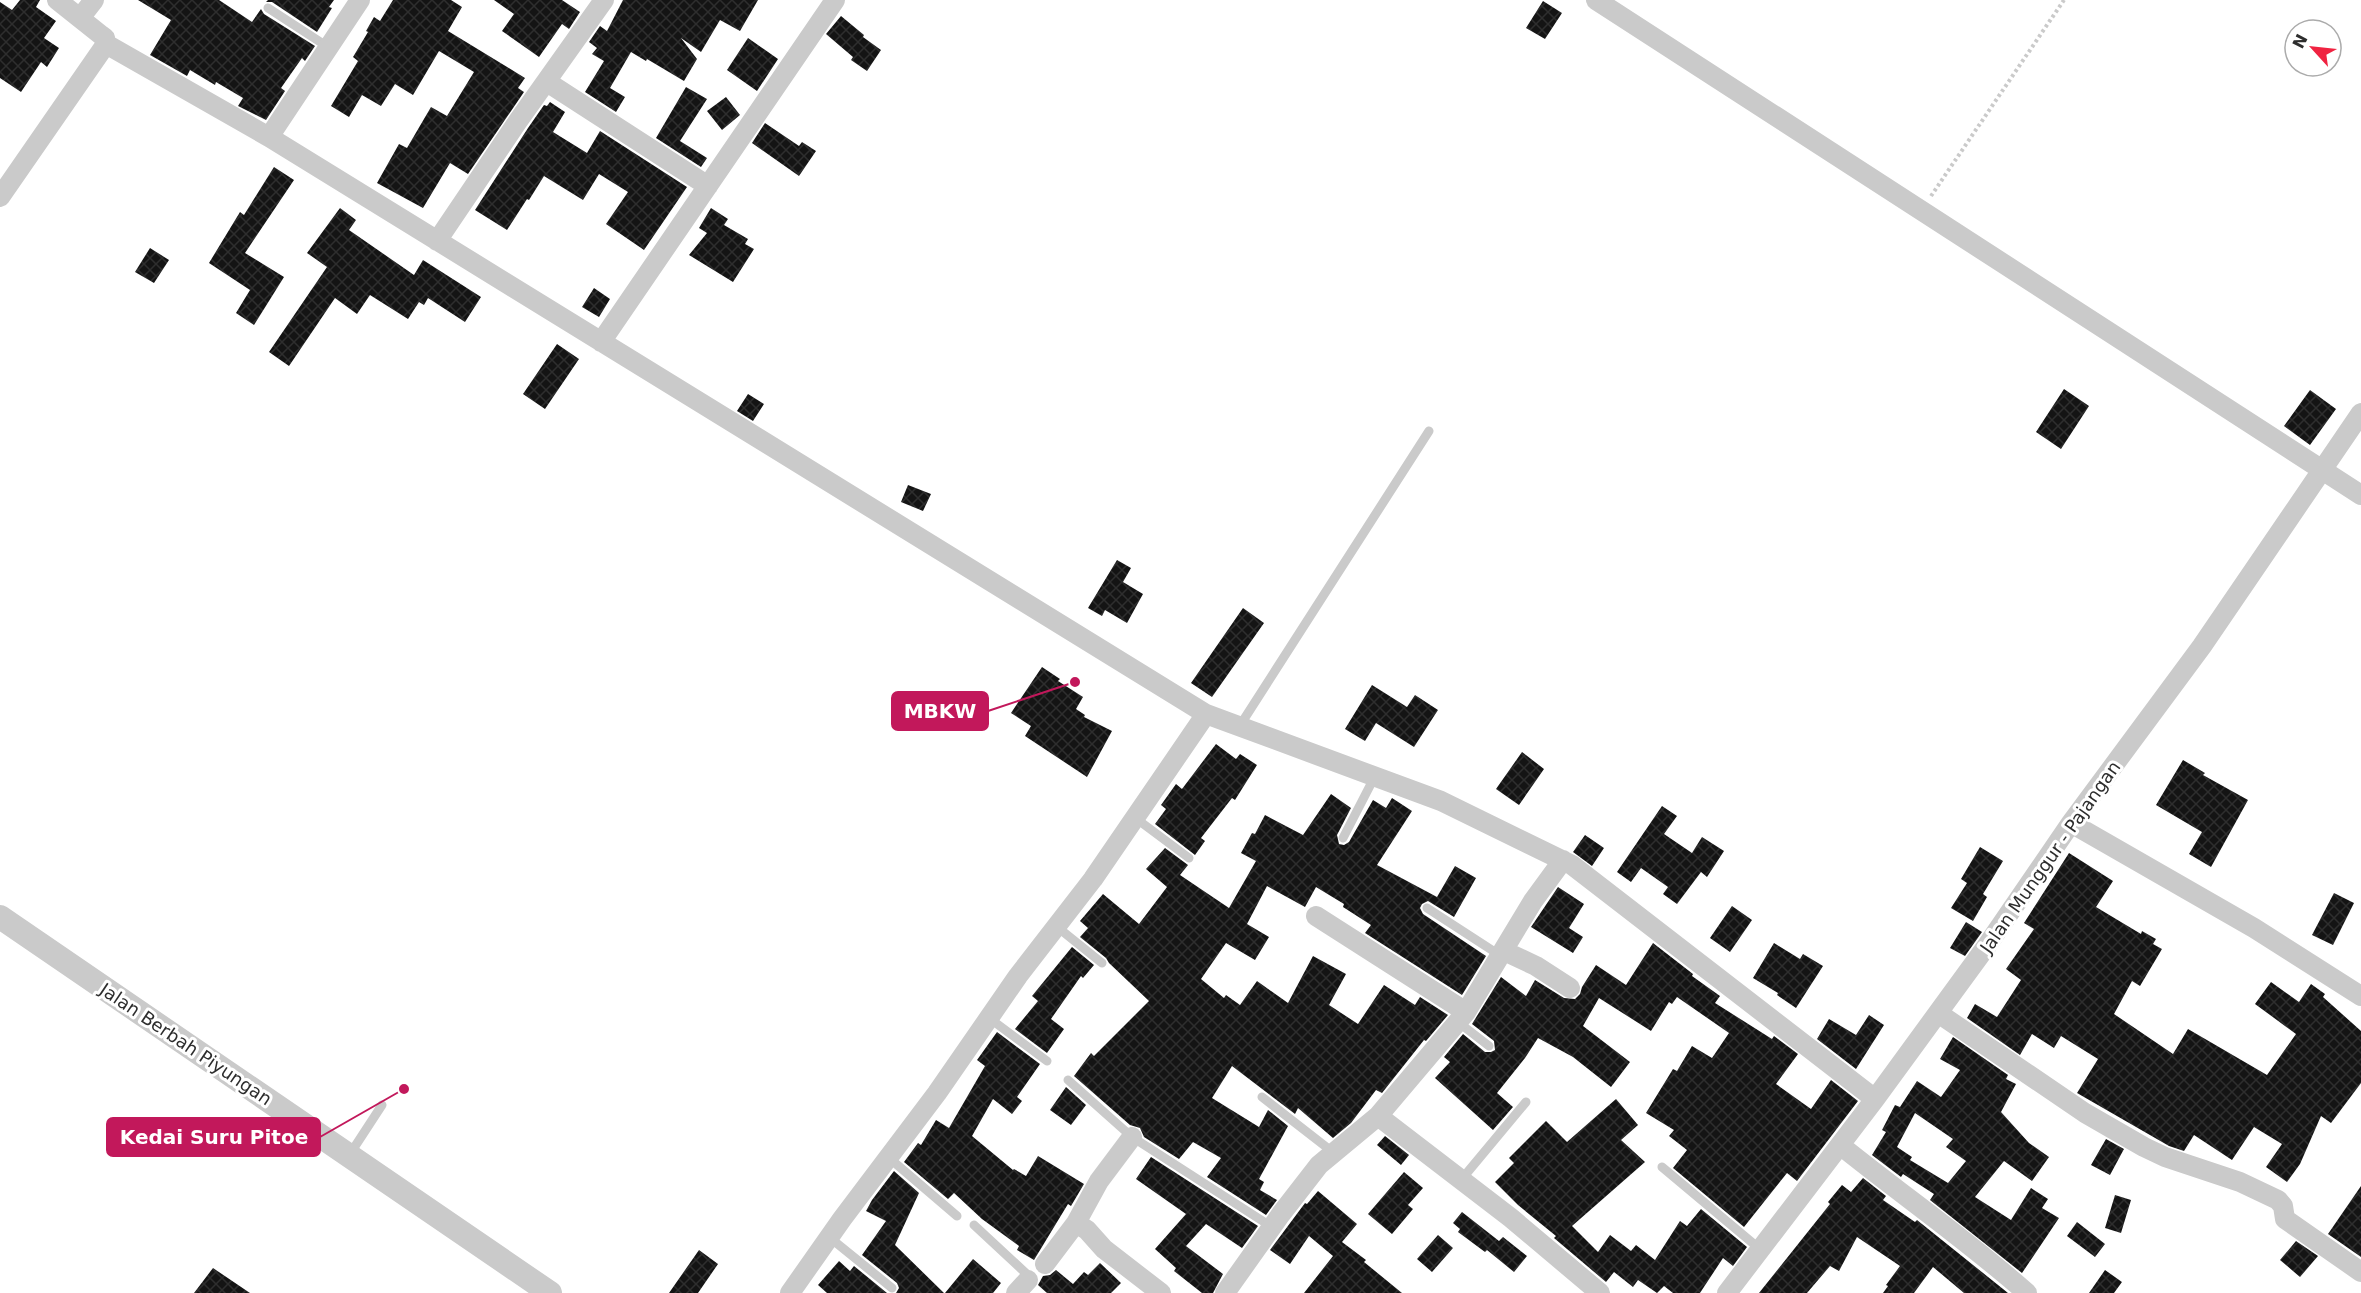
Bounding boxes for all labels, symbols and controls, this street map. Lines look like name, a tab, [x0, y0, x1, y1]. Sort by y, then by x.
north arrow	[2283, 18, 2343, 78]
text: N	[2289, 31, 2312, 52]
callout: MBKW	[892, 692, 988, 730]
text: MBKW	[904, 699, 976, 723]
street label: Jalan Munggur - Pajangan	[1975, 757, 2125, 958]
street label: Jalan Berbah Piyungan	[95, 978, 276, 1109]
callout: Kedai Suru Pitoe	[107, 1118, 320, 1156]
text: Kedai Suru Pitoe	[120, 1125, 308, 1149]

